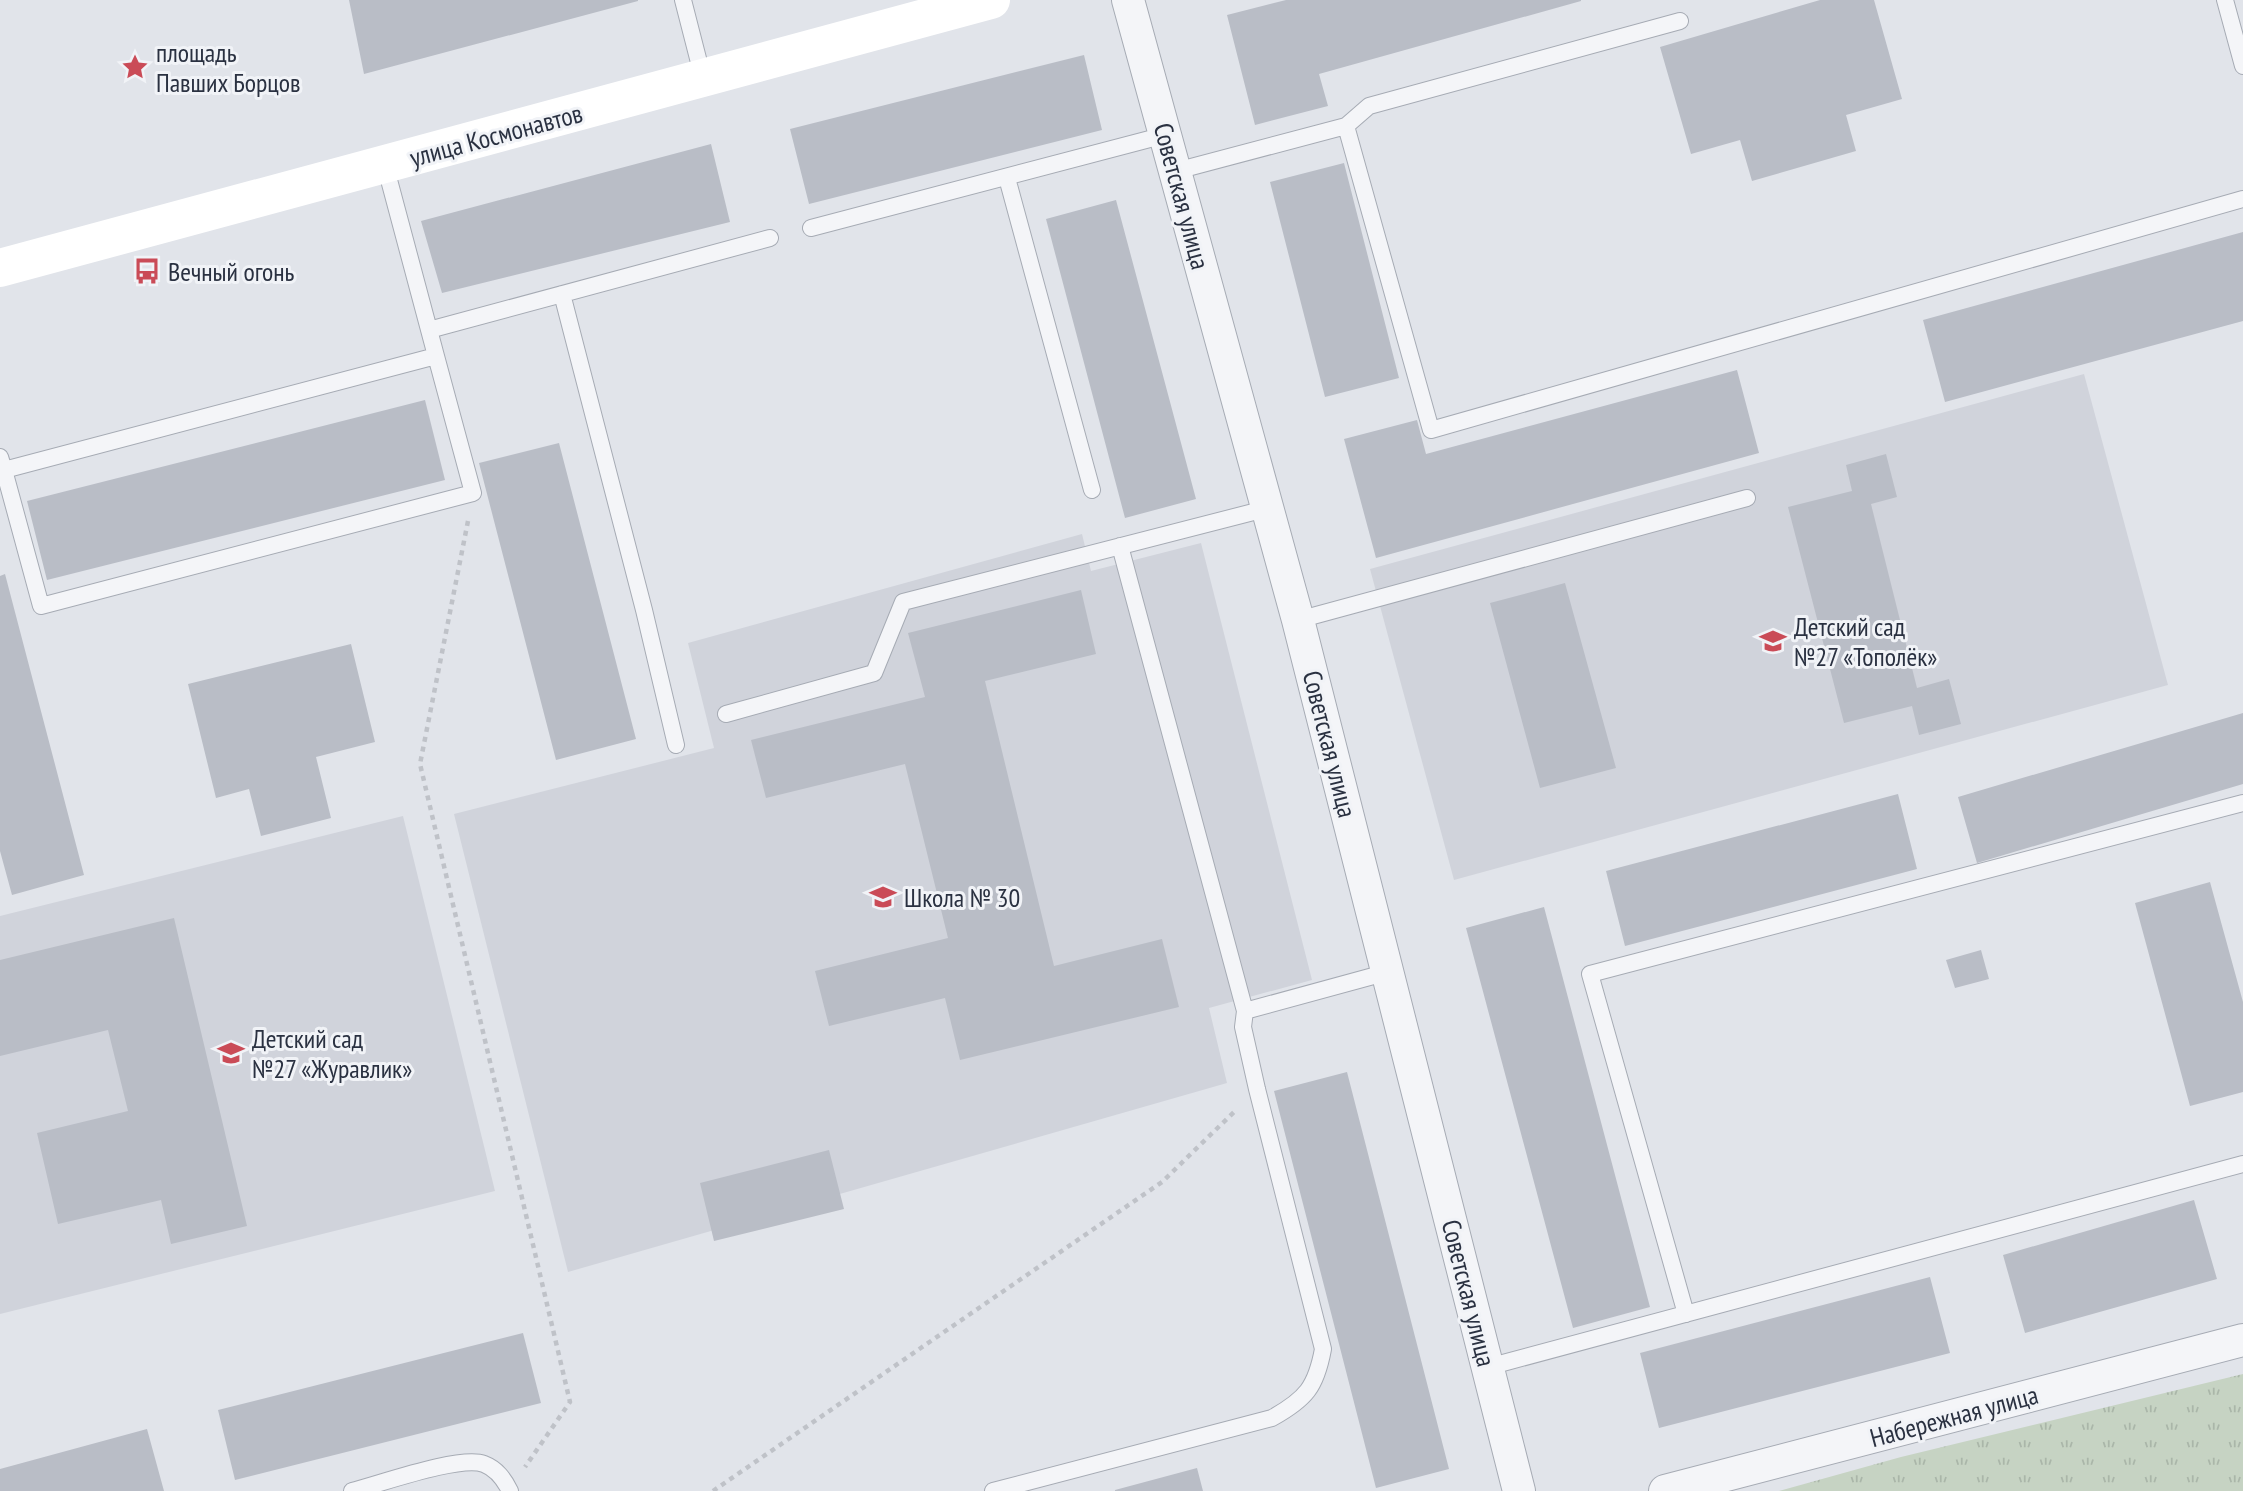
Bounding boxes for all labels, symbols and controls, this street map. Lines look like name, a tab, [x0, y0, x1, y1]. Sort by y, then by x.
place label: площадь Павших Борцов	[156, 36, 300, 99]
place icon: площадь Павших Борцов	[120, 52, 150, 82]
street label: улица Космонавтов	[406, 96, 586, 174]
street label: Советская улица	[1147, 119, 1217, 273]
place label: Вечный огонь	[168, 255, 295, 288]
bus stop icon: Вечный огонь	[132, 256, 162, 286]
place label: Детский сад №27 «Тополёк»	[1794, 610, 1937, 673]
school or university icon: Детский сад №27 «Тополёк»	[1758, 626, 1788, 656]
street label: Советская улица	[1296, 667, 1364, 821]
place label: Школа № 30	[904, 881, 1020, 914]
school or university icon: Школа № 30	[868, 882, 898, 912]
place label: Детский сад №27 «Журавлик»	[252, 1022, 412, 1085]
school or university icon: Детский сад №27 «Журавлик»	[216, 1038, 246, 1068]
street label: Советская улица	[1435, 1216, 1503, 1370]
street label: Набережная улица	[1866, 1378, 2042, 1454]

